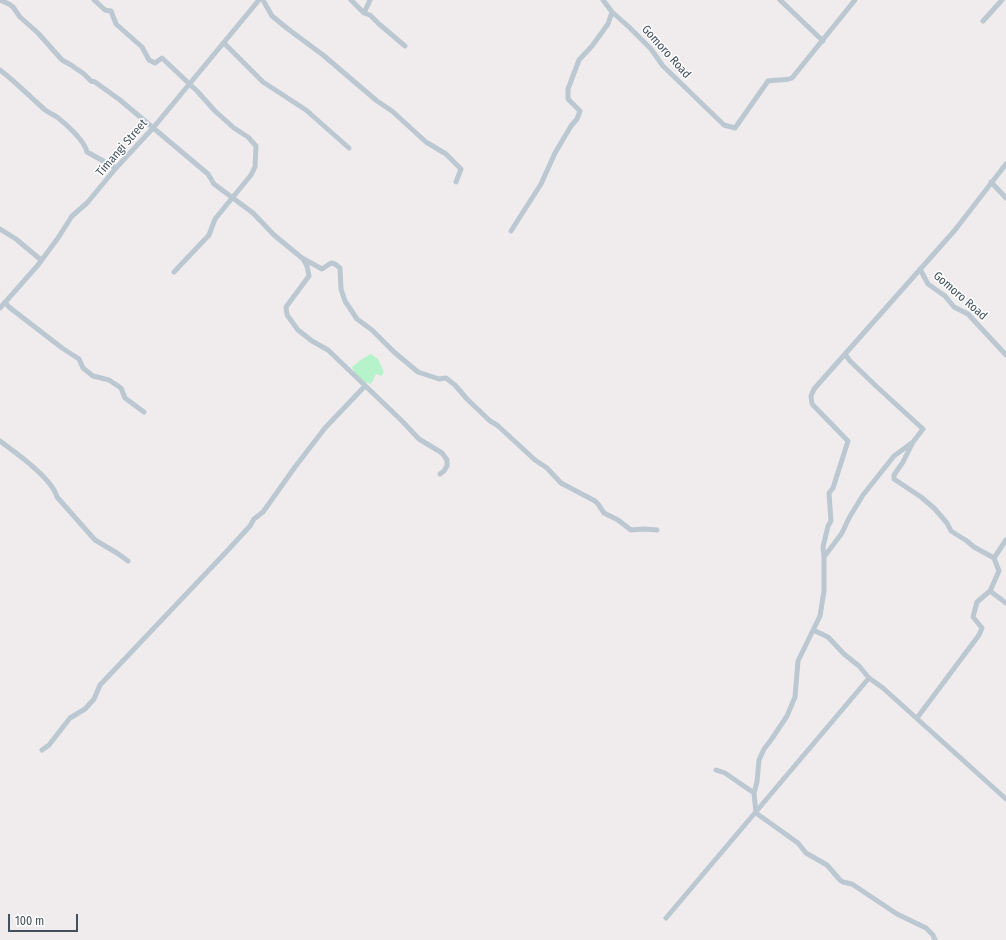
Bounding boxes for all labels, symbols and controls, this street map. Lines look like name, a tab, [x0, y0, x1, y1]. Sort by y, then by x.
street label: Gomoro Road	[638, 22, 694, 82]
street label: Timangi Street	[93, 116, 151, 180]
street label: Gomoro Road	[930, 269, 990, 323]
scale bar	[10, 906, 80, 932]
text: 100 m	[15, 914, 44, 928]

